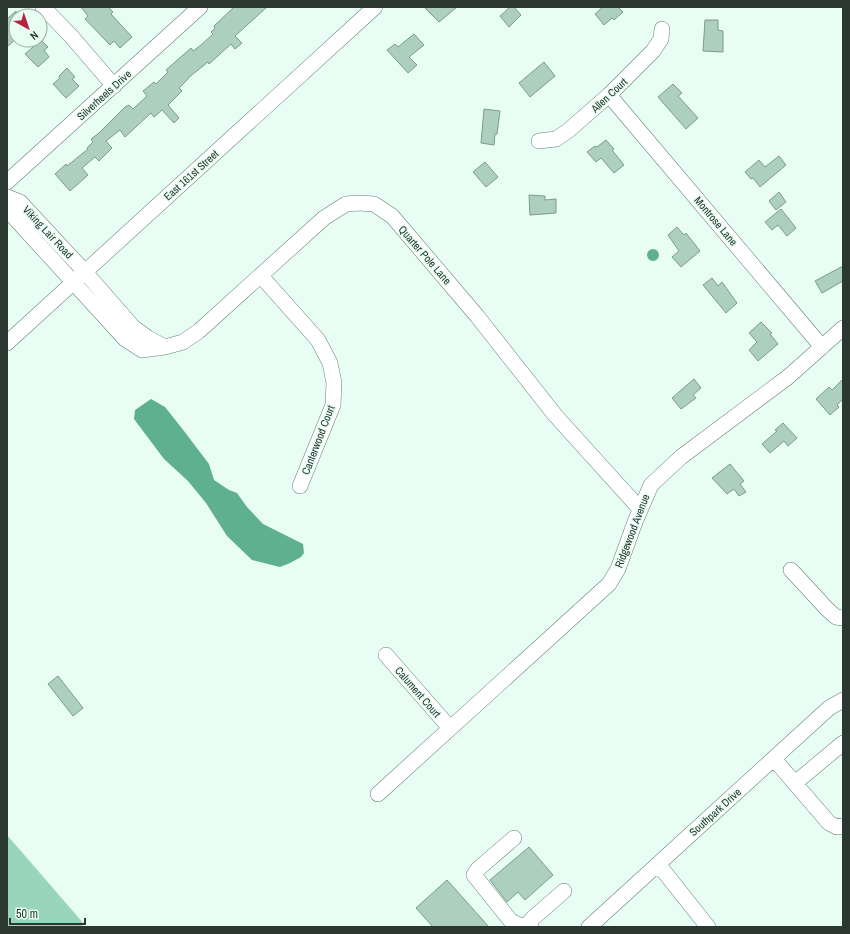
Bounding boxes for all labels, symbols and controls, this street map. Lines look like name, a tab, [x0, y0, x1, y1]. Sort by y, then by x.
north arrow	[8, 8, 48, 48]
text: N	[27, 28, 41, 43]
street label: Silverheels Drive	[74, 67, 134, 123]
street label: Allen Court	[587, 74, 630, 116]
street label: East 161st Street	[161, 146, 222, 203]
street label: Montrose Lane	[691, 193, 741, 249]
street label: Viking Lair Road	[20, 203, 76, 261]
street label: Quarter Pole Lane	[396, 223, 454, 287]
street label: Canterwood Court	[298, 403, 338, 477]
street label: Ridgewood Avenue	[611, 492, 653, 570]
street label: Calument Court	[392, 664, 444, 721]
street label: Southpark Drive	[686, 785, 744, 839]
scale bar	[10, 900, 85, 926]
text: 50 m	[16, 906, 38, 922]

